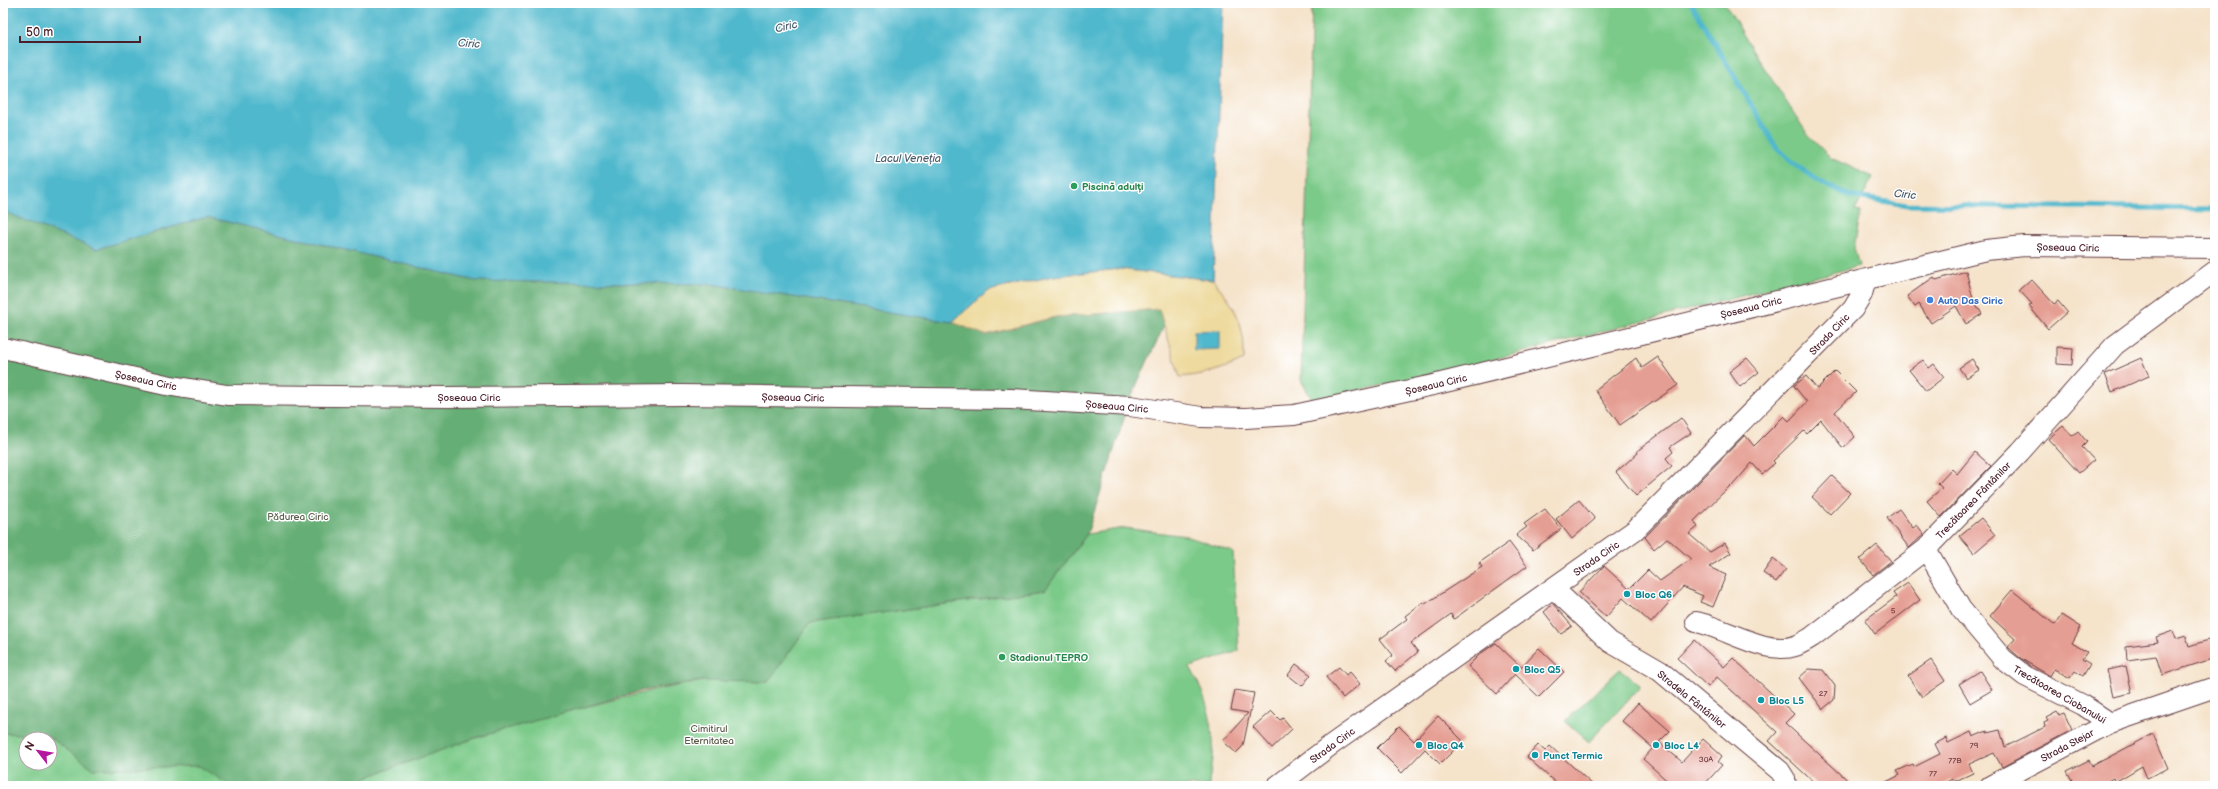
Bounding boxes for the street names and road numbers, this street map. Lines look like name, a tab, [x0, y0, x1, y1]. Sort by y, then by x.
street label: Șoseaua Ciric	[2036, 241, 2100, 255]
street label: Șoseaua Ciric	[1719, 295, 1783, 321]
street label: Strada Ciric	[1807, 311, 1852, 358]
street label: Șoseaua Ciric	[114, 369, 178, 393]
street label: Șoseaua Ciric	[1404, 372, 1468, 398]
street label: Șoseaua Ciric	[761, 391, 825, 405]
street label: Șoseaua Ciric	[438, 392, 500, 404]
street label: Șoseaua Ciric	[1085, 398, 1149, 416]
street label: Trecătoarea Fântânilor	[1934, 459, 2014, 542]
street label: Strada Ciric	[1571, 539, 1622, 579]
street label: Trecătoarea Ciobanului	[2011, 663, 2108, 726]
street label: Stradela Fântânilor	[1654, 668, 1729, 731]
street label: Strada Ciric	[1308, 725, 1358, 766]
street label: Strada Stejar	[2039, 727, 2096, 765]

